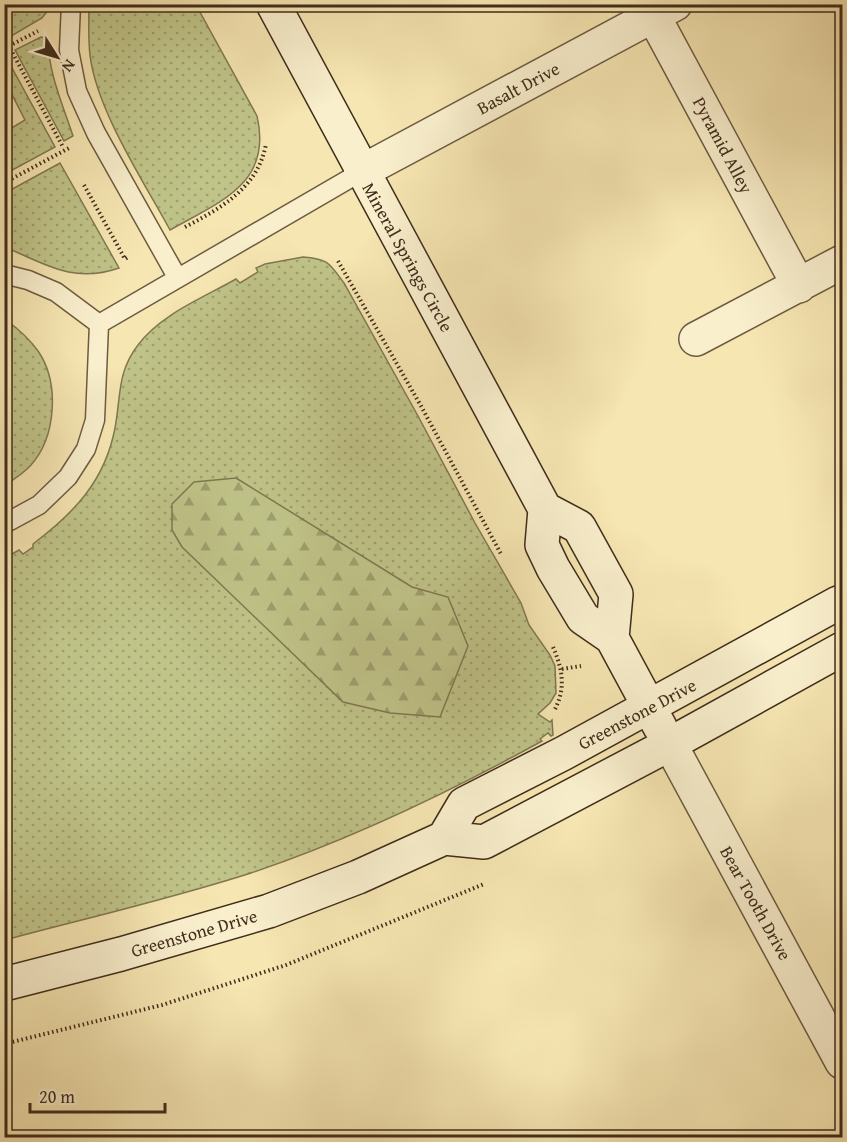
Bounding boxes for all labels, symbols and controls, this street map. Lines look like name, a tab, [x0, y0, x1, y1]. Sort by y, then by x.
north arrow	[27, 27, 87, 87]
text: N	[56, 55, 82, 78]
street label: Basalt Drive	[472, 55, 564, 121]
street label: Pyramid Alley	[686, 92, 760, 198]
street label: Mineral Springs Circle	[356, 177, 460, 337]
street label: Greenstone Drive	[573, 671, 701, 757]
street label: Bear Tooth Drive	[713, 841, 799, 965]
street label: Greenstone Drive	[128, 902, 260, 964]
scale bar	[30, 1076, 165, 1114]
text: 20 m	[39, 1083, 75, 1110]

